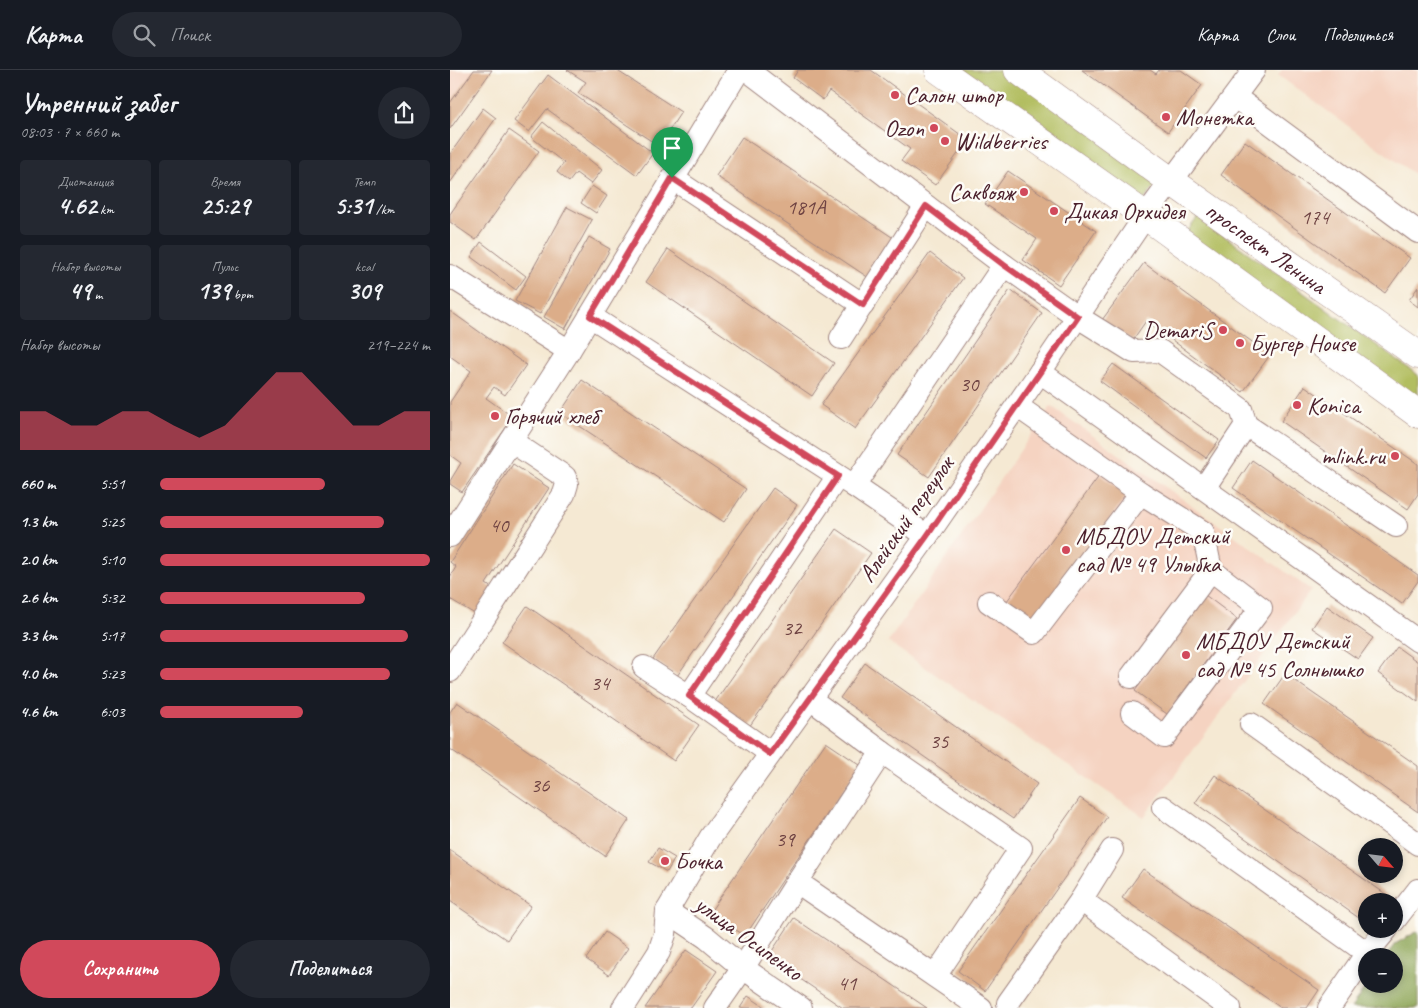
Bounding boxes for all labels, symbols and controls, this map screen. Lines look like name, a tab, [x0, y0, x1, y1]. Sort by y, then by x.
search box	[112, 12, 462, 57]
text: Карта	[25, 20, 82, 50]
icon: search	[130, 21, 158, 49]
text: Поиск	[170, 23, 210, 47]
text: Карта	[1197, 24, 1238, 46]
text: Слои	[1266, 24, 1295, 46]
text: Поделиться	[1323, 24, 1393, 46]
place label: Салон штор	[905, 80, 1005, 110]
text: Утренний забег	[20, 85, 176, 120]
button: share	[378, 87, 430, 139]
marker: Салон штор	[889, 89, 901, 101]
place label: Монетка	[1176, 102, 1255, 132]
marker: Монетка	[1160, 111, 1172, 123]
place label: Ozon	[885, 113, 924, 143]
text: 08:03 · 7 × 660 m	[20, 122, 119, 142]
marker: Ozon	[928, 122, 940, 134]
place label: Wildberries	[955, 126, 1049, 156]
pin	[651, 127, 693, 178]
icon: arrive	[658, 134, 686, 162]
marker: Wildberries	[939, 135, 951, 147]
text: Дистанция	[58, 173, 114, 190]
text: Время	[210, 173, 240, 190]
text: Темп	[353, 173, 376, 190]
place label: Саквояж	[949, 177, 1017, 207]
marker: Саквояж	[1018, 186, 1030, 198]
text: 4.62	[58, 190, 97, 222]
text: 25:29	[200, 190, 250, 222]
text: 5:31	[334, 190, 373, 222]
house number: 181А	[787, 194, 827, 220]
street label: проспект Ленина	[1200, 195, 1333, 301]
place label: Дикая Орхидея	[1064, 196, 1186, 226]
text: km	[97, 201, 114, 218]
text: /km	[373, 201, 394, 218]
house number: 174	[1301, 204, 1332, 230]
marker: Дикая Орхидея	[1048, 205, 1060, 217]
text: Набор высоты	[51, 258, 120, 275]
text: Пульс	[211, 258, 239, 275]
text: kcal	[355, 258, 374, 275]
text: 49	[69, 275, 91, 307]
text: 139	[197, 275, 230, 307]
text: 309	[348, 275, 381, 307]
text: m	[91, 286, 102, 303]
text: bpm	[230, 286, 253, 303]
place label: DemariS	[1143, 315, 1216, 345]
marker: DemariS	[1217, 324, 1229, 336]
place label: Бургер House	[1250, 328, 1357, 358]
text: Набор высоты	[20, 335, 99, 355]
text: 219–224 m	[367, 335, 430, 355]
marker: Бургер House	[1234, 337, 1246, 349]
house number: 30	[960, 371, 980, 397]
place label: Konica	[1307, 390, 1362, 420]
marker: Konica	[1291, 399, 1303, 411]
place label: Горячий хлеб	[505, 401, 603, 431]
marker: Горячий хлеб	[489, 410, 501, 422]
place label: mlink.ru	[1321, 441, 1387, 471]
street label: Алейский переулок	[852, 448, 962, 588]
marker: mlink.ru	[1389, 450, 1401, 462]
text: 660 m	[20, 474, 55, 494]
text: 5:51	[100, 474, 125, 494]
text: 1.3 km	[20, 512, 57, 532]
text: 5:25	[100, 512, 125, 532]
house number: 40	[490, 512, 510, 538]
place label: МБДОУ Детский сад № 49 Улыбка	[1076, 521, 1232, 579]
marker: МБДОУ Детский сад № 49 Улыбка	[1060, 544, 1072, 556]
text: 2.0 km	[20, 550, 57, 570]
text: 5:10	[100, 550, 125, 570]
text: 2.6 km	[20, 588, 58, 608]
text: 5:32	[100, 588, 125, 608]
house number: 32	[783, 615, 803, 641]
text: 3.3 km	[20, 626, 57, 646]
text: 5:17	[100, 626, 125, 646]
place label: МБДОУ Детский сад № 45 Солнышко	[1196, 626, 1364, 684]
marker: МБДОУ Детский сад № 45 Солнышко	[1180, 649, 1192, 661]
text: 4.0 km	[20, 664, 57, 684]
text: 5:23	[100, 664, 125, 684]
house number: 34	[591, 670, 612, 696]
text: 4.6 km	[20, 702, 58, 722]
text: 6:03	[100, 702, 125, 722]
house number: 35	[930, 728, 950, 754]
house number: 36	[531, 772, 550, 798]
house number: 39	[776, 826, 796, 852]
north arrow	[1358, 838, 1402, 882]
map controls	[1358, 838, 1403, 993]
place label: Бочка	[675, 846, 723, 876]
marker: Бочка	[659, 855, 671, 867]
street label: улица Осипенко	[688, 888, 810, 988]
button: +	[1358, 893, 1403, 938]
button: Сохранить	[20, 940, 220, 998]
button: Поделиться	[230, 940, 430, 998]
button: −	[1358, 948, 1403, 993]
house number: 41	[838, 970, 858, 996]

